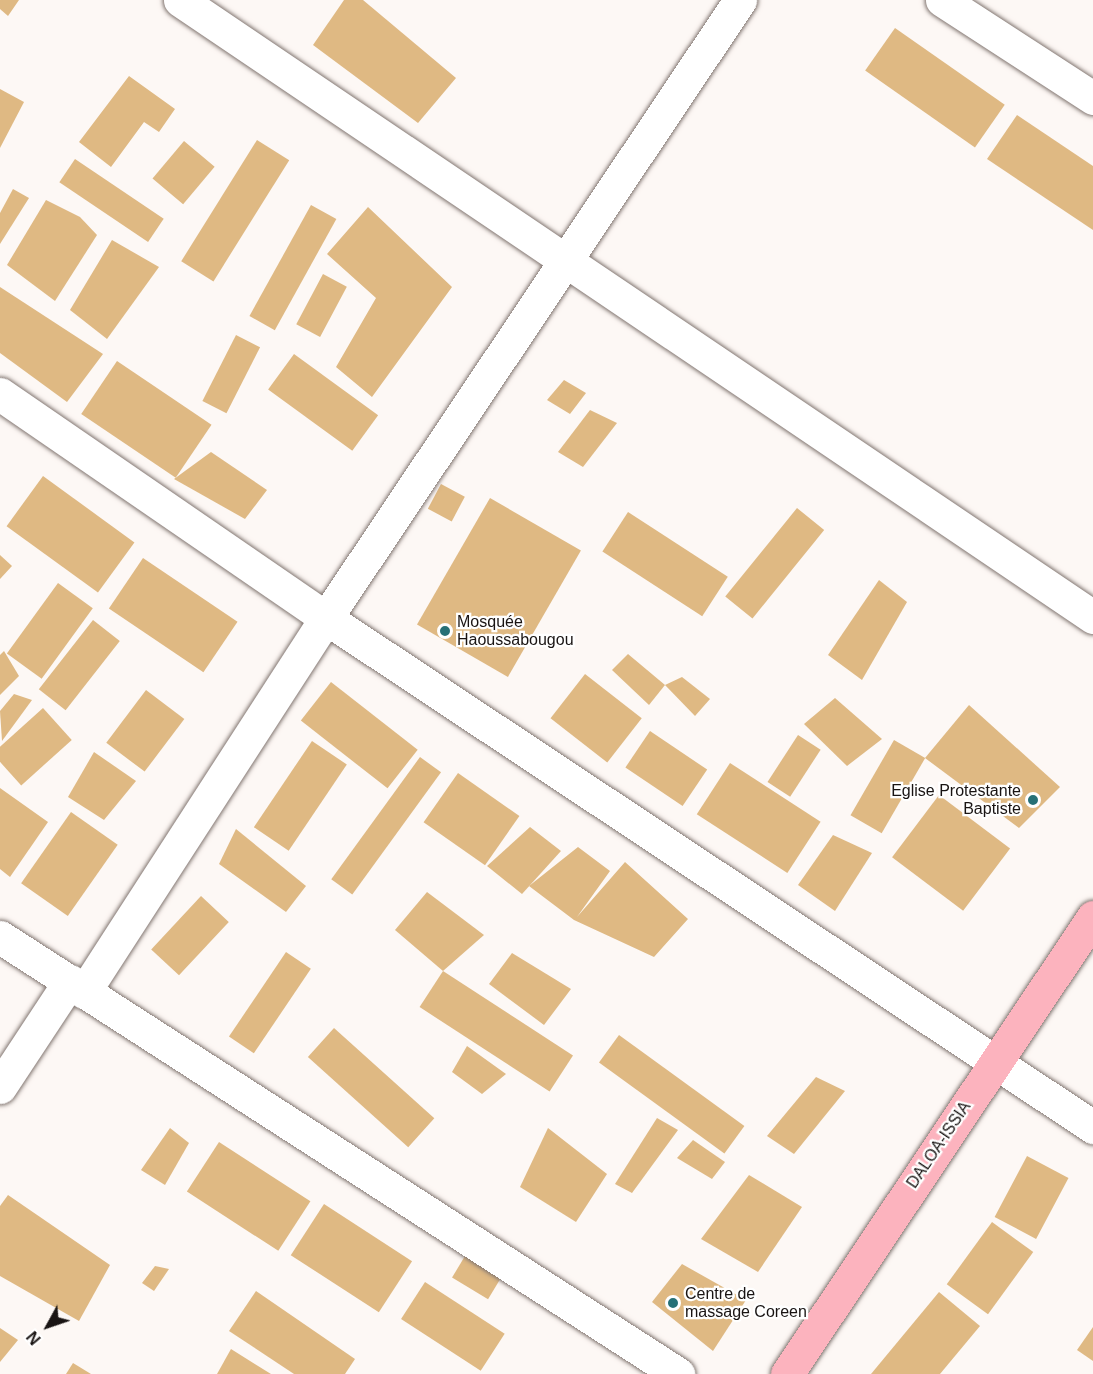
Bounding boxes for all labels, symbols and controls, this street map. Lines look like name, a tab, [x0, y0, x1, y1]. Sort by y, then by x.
place label: Mosquée Haoussabougou	[457, 612, 574, 650]
marker: Mosquée Haoussabougou	[438, 624, 452, 638]
place label: Eglise Protestante Baptiste	[891, 781, 1021, 819]
marker: Eglise Protestante Baptiste	[1026, 793, 1040, 807]
street label: DALOA-ISSIA	[903, 1098, 975, 1192]
place label: Centre de massage Coreen	[685, 1284, 807, 1322]
north arrow	[18, 1296, 78, 1356]
marker: Centre de massage Coreen	[666, 1296, 680, 1310]
text: N	[24, 1328, 44, 1348]

